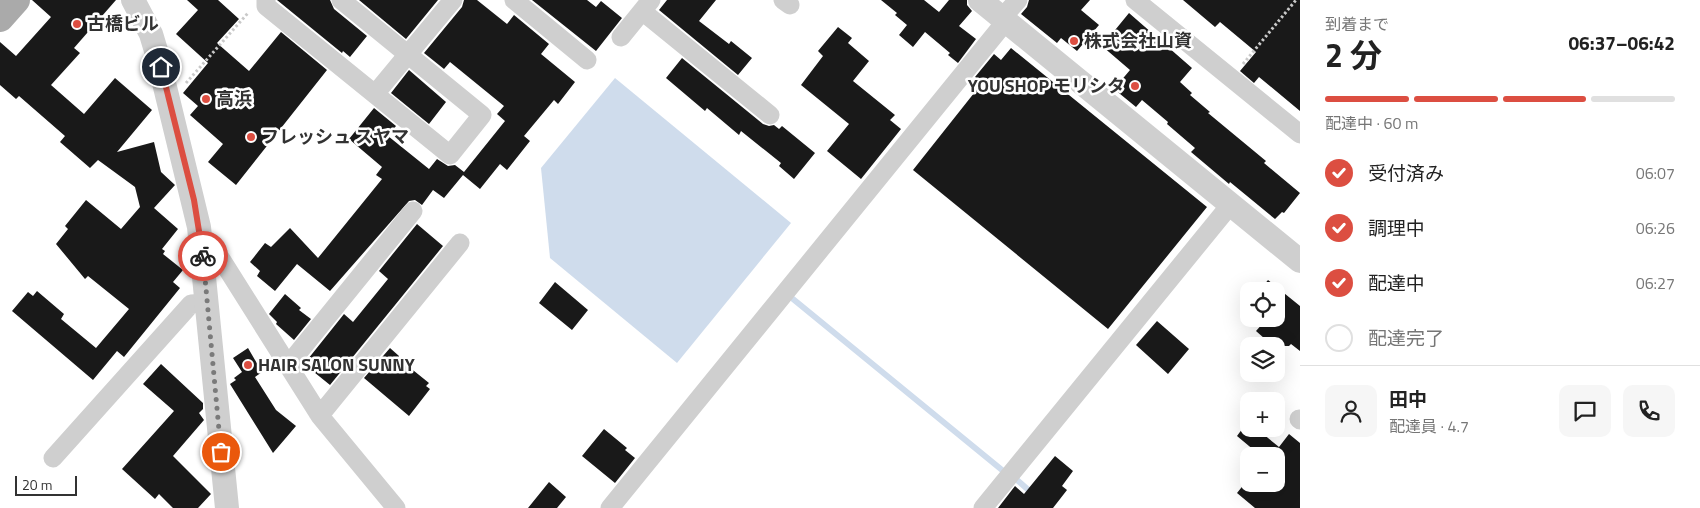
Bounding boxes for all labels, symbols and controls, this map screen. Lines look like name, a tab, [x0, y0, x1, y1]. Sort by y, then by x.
place label: 古橋ビル	[87, 10, 159, 37]
text: 到着まで	[1325, 12, 1389, 36]
marker: 古橋ビル	[71, 18, 83, 30]
place label: 株式会社山資	[1084, 27, 1192, 54]
text: 06:37–06:42	[1568, 28, 1675, 57]
text: 2 分	[1325, 31, 1382, 79]
marker: 株式会社山資	[1068, 35, 1080, 47]
pin	[140, 46, 182, 88]
icon: home	[147, 53, 175, 81]
place label: YOU SHOP モリシタ	[968, 72, 1125, 99]
marker: YOU SHOP モリシタ	[1129, 80, 1141, 92]
place label: 高浜	[216, 85, 252, 112]
marker: 高浜	[200, 93, 212, 105]
text: 配達中 · 60 m	[1325, 111, 1418, 135]
place label: フレッシュ スヤマ	[261, 123, 409, 150]
marker: フレッシュ スヤマ	[245, 131, 257, 143]
text: 受付済み	[1368, 158, 1444, 187]
icon: check	[1325, 159, 1353, 187]
text: 06:07	[1636, 161, 1675, 185]
text: 調理中	[1368, 213, 1425, 242]
icon: check	[1325, 214, 1353, 242]
text: 06:26	[1636, 216, 1675, 240]
courier	[178, 231, 228, 281]
icon: bike	[189, 242, 217, 270]
text: 配達中	[1368, 268, 1425, 297]
icon: check	[1325, 269, 1353, 297]
text: 06:27	[1636, 271, 1675, 295]
map controls	[1240, 282, 1285, 492]
button: locate	[1240, 282, 1285, 327]
text: 配達完了	[1368, 323, 1444, 352]
button: layers	[1240, 337, 1285, 382]
place label: HAIR SALON SUNNY	[258, 351, 416, 378]
marker: HAIR SALON SUNNY	[242, 359, 254, 371]
text: 田中	[1389, 384, 1427, 413]
button: person	[1325, 385, 1377, 437]
button: chat	[1559, 385, 1611, 437]
button: phone	[1623, 385, 1675, 437]
button: +	[1240, 392, 1285, 437]
text: 配達員 · 4.7	[1389, 414, 1469, 438]
pin	[200, 431, 242, 473]
icon: bag	[207, 438, 235, 466]
button: −	[1240, 447, 1285, 492]
scale bar	[15, 473, 78, 496]
text: 20 m	[22, 474, 52, 495]

